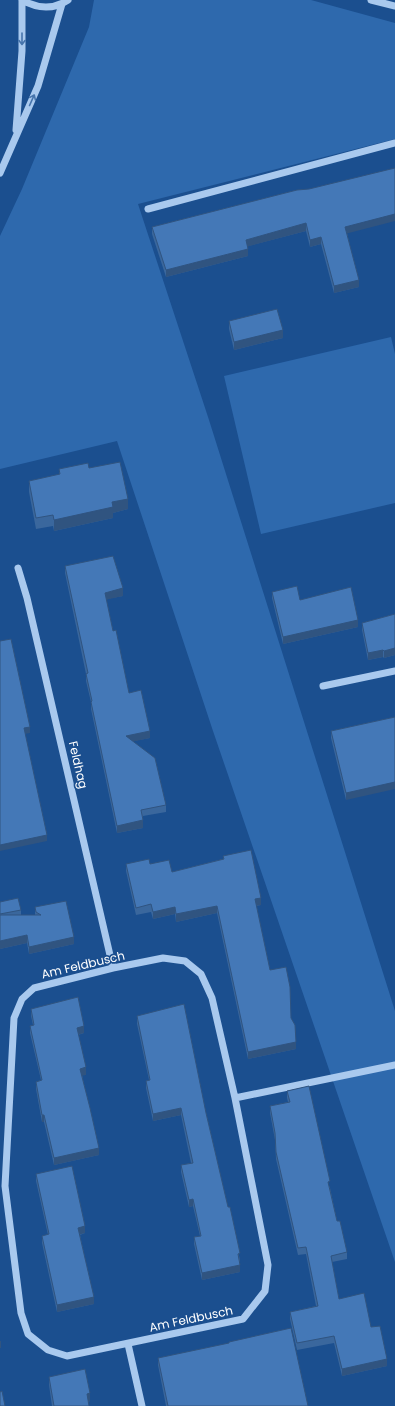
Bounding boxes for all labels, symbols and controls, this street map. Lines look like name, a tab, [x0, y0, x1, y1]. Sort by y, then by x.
one-way arrow	[18, 32, 26, 45]
one-way arrow	[29, 95, 36, 107]
street label: Feldhag	[65, 739, 92, 790]
street label: Am Feldbusch	[39, 947, 126, 982]
street label: Am Feldbusch	[147, 1301, 234, 1336]

